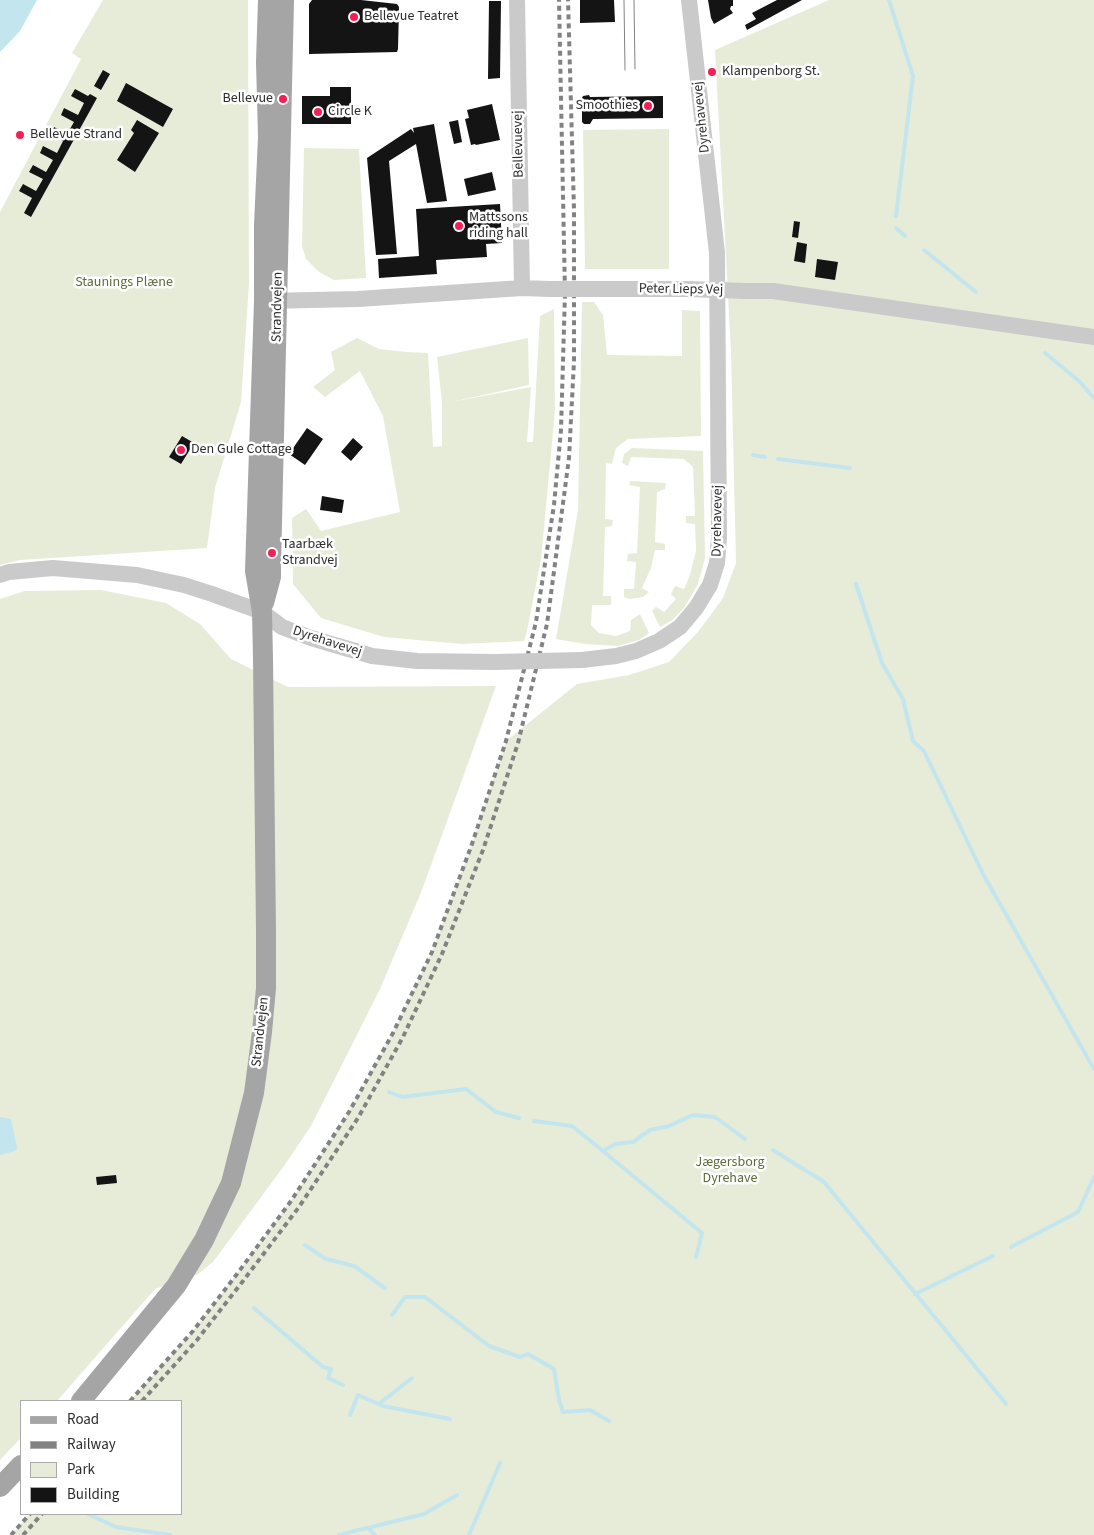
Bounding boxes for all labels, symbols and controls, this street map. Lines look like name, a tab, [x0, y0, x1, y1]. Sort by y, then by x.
place label: Bellevue Teatret	[364, 9, 458, 25]
marker: Bellevue Teatret	[348, 11, 360, 23]
place label: Klampenborg St.	[722, 64, 820, 80]
marker: Klampenborg St.	[706, 66, 718, 78]
street label: Dyrehavevej	[690, 80, 714, 154]
place label: Bellevue	[223, 91, 273, 107]
marker: Bellevue	[277, 93, 289, 105]
place label: Smoothies	[575, 98, 638, 114]
marker: Smoothies	[642, 100, 654, 112]
place label: Circle K	[328, 104, 372, 120]
marker: Circle K	[312, 106, 324, 118]
street label: Bellevuevej	[510, 110, 528, 178]
place label: Bellevue Strand	[30, 127, 122, 143]
marker: Bellevue Strand	[14, 129, 26, 141]
place label: Mattssons riding hall	[469, 210, 528, 242]
marker: Mattssons riding hall	[453, 220, 465, 232]
street label: Strandvejen	[269, 272, 287, 342]
park label: Staunings Plæne	[75, 275, 173, 291]
street label: Peter Lieps Vej	[639, 281, 723, 299]
place label: Den Gule Cottage	[191, 442, 292, 458]
marker: Den Gule Cottage	[175, 444, 187, 456]
street label: Dyrehavevej	[709, 485, 727, 557]
place label: Taarbæk Strandvej	[282, 537, 338, 570]
marker: Taarbæk Strandvej	[266, 547, 278, 559]
street label: Dyrehavevej	[290, 623, 364, 661]
street label: Strandvejen	[249, 996, 273, 1068]
park label: Jægersborg Dyrehave	[695, 1155, 765, 1188]
legend	[20, 1400, 182, 1515]
text: Road	[67, 1409, 99, 1430]
text: Railway	[67, 1434, 116, 1455]
text: Park	[67, 1459, 95, 1480]
text: Building	[67, 1484, 119, 1505]

